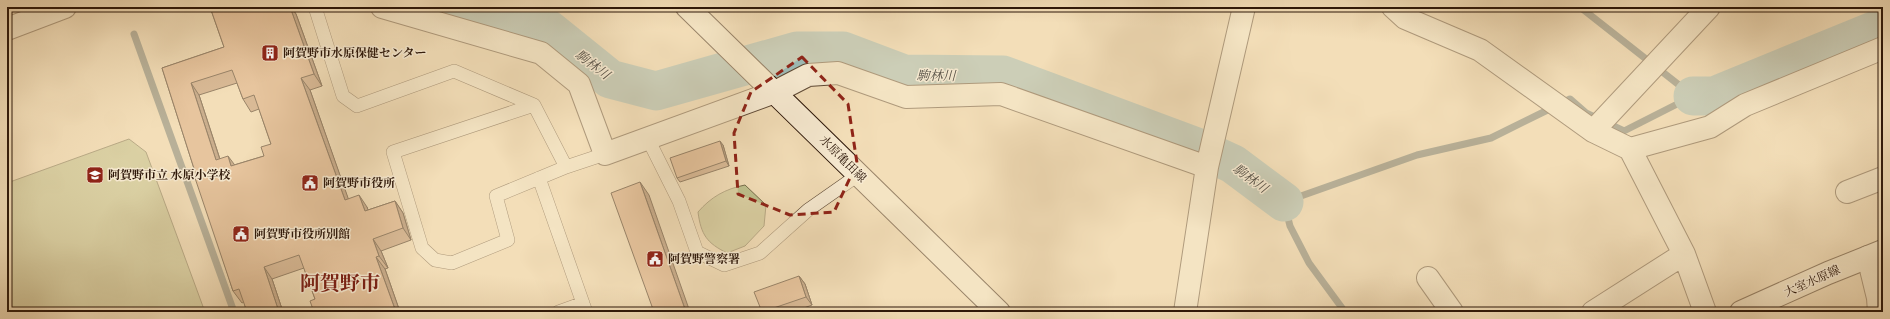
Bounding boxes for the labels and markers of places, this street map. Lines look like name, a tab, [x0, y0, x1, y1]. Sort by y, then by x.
building icon: 阿賀野市水原保健センター	[260, 43, 280, 63]
place label: 阿賀野市水原保健センター	[283, 46, 427, 60]
school or university icon: 阿賀野市立 水原小学校	[85, 165, 105, 185]
place label: 阿賀野市立 水原小学校	[108, 168, 231, 182]
public building icon: 阿賀野市役所	[300, 173, 320, 193]
place label: 阿賀野市役所	[323, 176, 395, 190]
public building icon: 阿賀野市役所別館	[231, 224, 251, 244]
place label: 阿賀野市役所別館	[254, 227, 350, 241]
public building icon: 阿賀野警察署	[645, 249, 665, 269]
place label: 阿賀野警察署	[668, 252, 740, 266]

